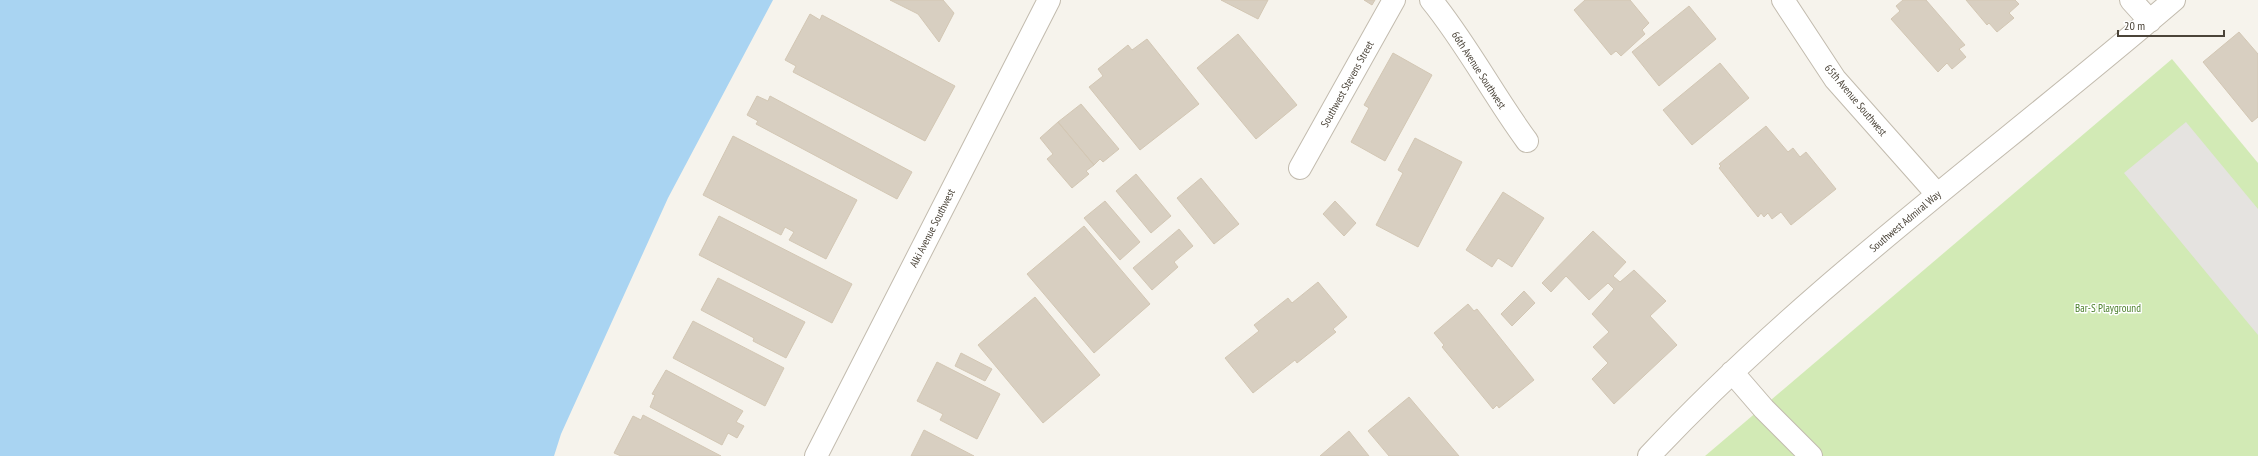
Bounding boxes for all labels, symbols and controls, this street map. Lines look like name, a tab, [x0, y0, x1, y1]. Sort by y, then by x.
scale bar	[2118, 12, 2224, 38]
text: 20 m	[2124, 18, 2145, 33]
street label: 66th Avenue Southwest	[1449, 29, 1509, 111]
street label: Southwest Stevens Street	[1317, 38, 1377, 130]
street label: 65th Avenue Southwest	[1822, 61, 1890, 139]
street label: Alki Avenue Southwest	[906, 186, 958, 270]
street label: Southwest Admiral Way	[1866, 186, 1944, 255]
park label: Bar-S Playground	[2075, 301, 2141, 315]

